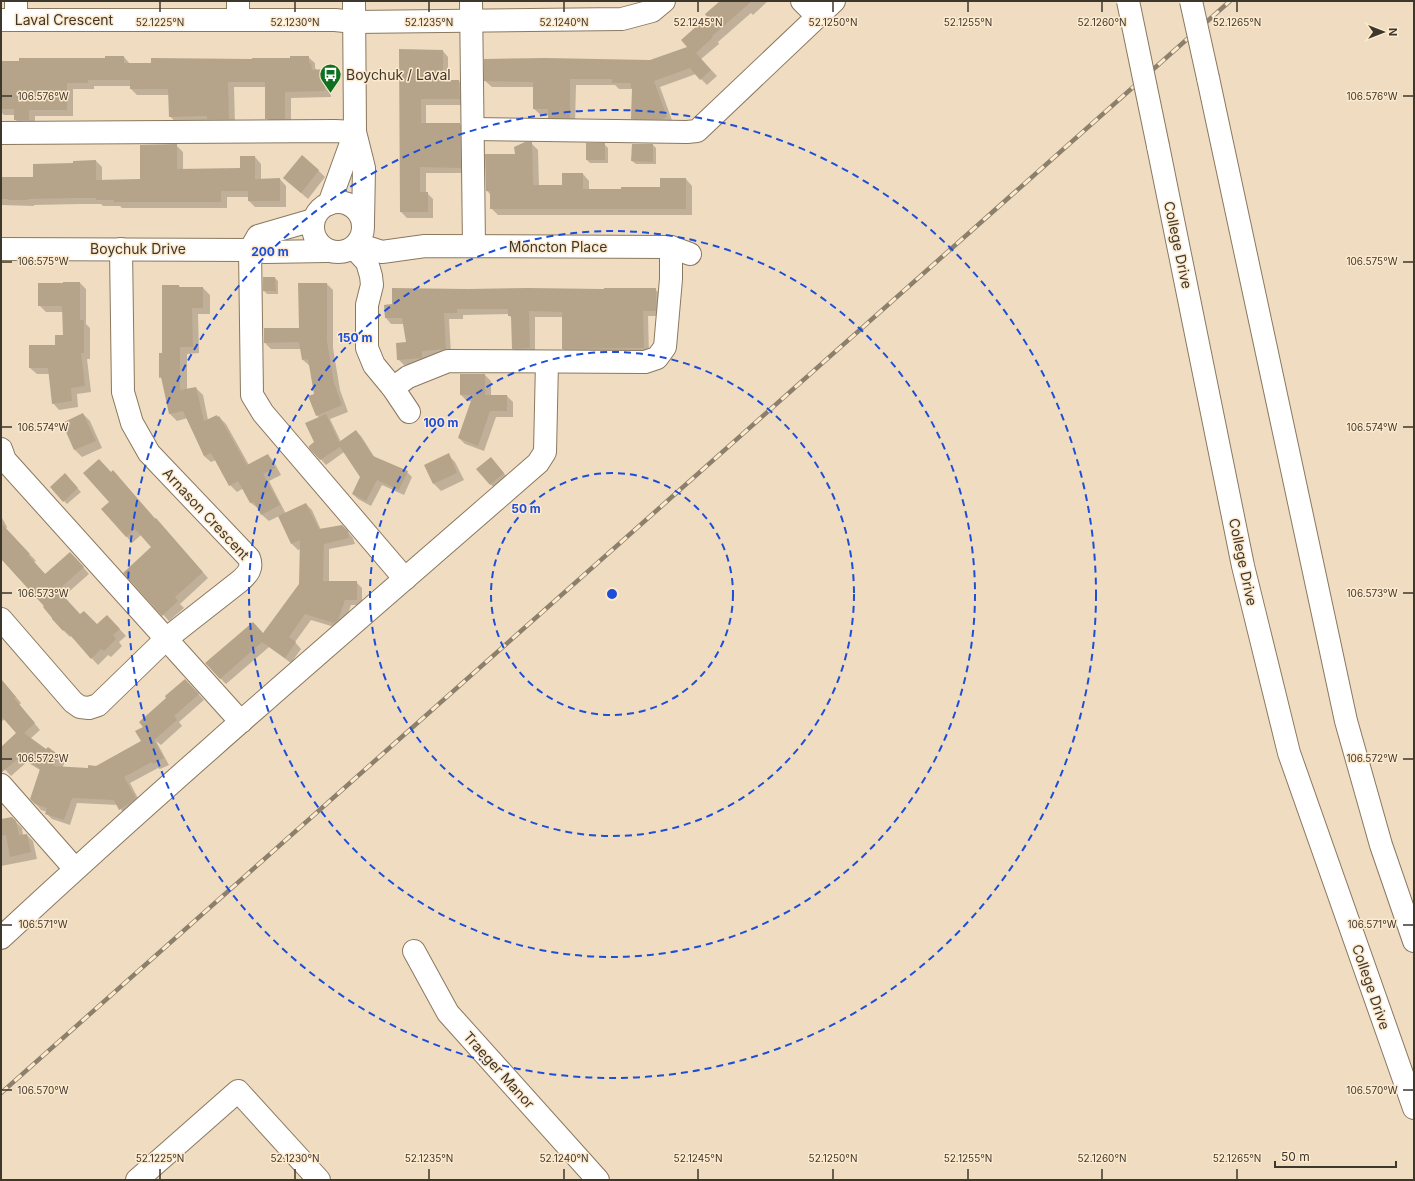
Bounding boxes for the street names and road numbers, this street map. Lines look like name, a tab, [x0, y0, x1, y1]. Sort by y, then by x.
street label: Laval Crescent	[15, 11, 114, 28]
street label: College Drive	[1161, 200, 1196, 290]
street label: Moncton Place	[509, 238, 607, 255]
street label: Boychuk Drive	[90, 240, 186, 257]
street label: Arnason Crescent	[160, 464, 253, 563]
street label: College Drive	[1226, 517, 1261, 607]
street label: College Drive	[1349, 942, 1394, 1032]
street label: Traeger Manor	[460, 1028, 538, 1112]

